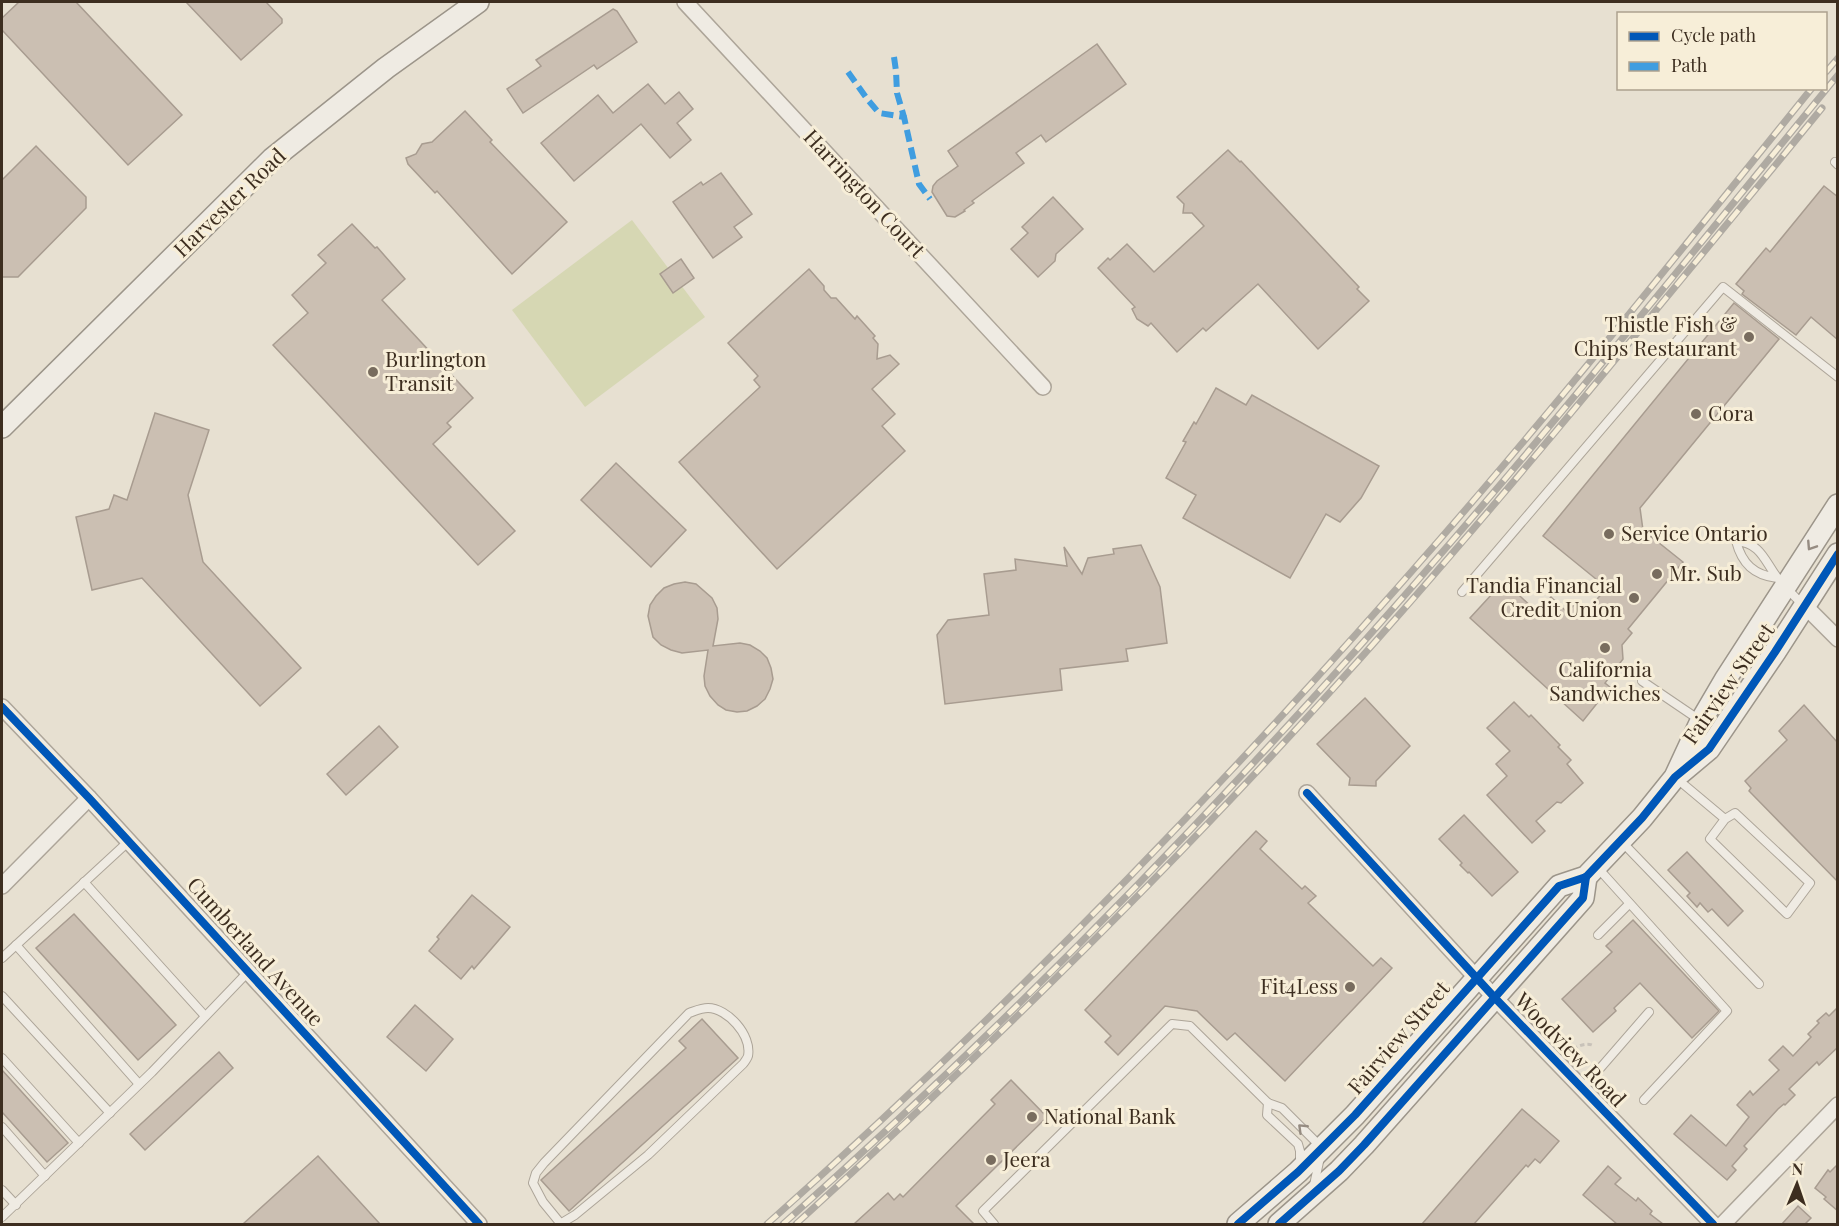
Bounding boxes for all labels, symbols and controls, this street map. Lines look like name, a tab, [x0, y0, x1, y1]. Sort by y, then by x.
legend	[1617, 12, 1827, 90]
text: Cycle path	[1671, 23, 1756, 47]
text: Path	[1671, 53, 1708, 77]
street label: Harrington Court	[799, 122, 933, 263]
street label: Harvester Road	[166, 141, 291, 262]
place label: Thistle Fish & Chips Restaurant	[1574, 309, 1738, 361]
marker: Thistle Fish & Chips Restaurant	[1742, 330, 1756, 344]
place label: Burlington Transit	[385, 344, 487, 396]
marker: Burlington Transit	[366, 365, 380, 379]
place label: Cora	[1708, 398, 1754, 426]
marker: Cora	[1689, 407, 1703, 421]
place label: Service Ontario	[1621, 518, 1768, 546]
marker: Service Ontario	[1602, 527, 1616, 541]
one-way arrow	[1807, 540, 1819, 550]
place label: Mr. Sub	[1669, 558, 1742, 586]
marker: Mr. Sub	[1650, 567, 1664, 581]
place label: Tandia Financial Credit Union	[1466, 570, 1622, 622]
marker: Tandia Financial Credit Union	[1627, 591, 1641, 605]
street label: Fairview Street	[1675, 616, 1780, 749]
marker: California Sandwiches	[1598, 641, 1612, 655]
place label: California Sandwiches	[1549, 654, 1661, 706]
street label: Cumberland Avenue	[182, 870, 331, 1031]
place label: Fit4Less	[1260, 971, 1338, 999]
street label: Fairview Street	[1340, 974, 1455, 1099]
marker: Fit4Less	[1343, 980, 1357, 994]
street label: Woodview Road	[1509, 985, 1633, 1112]
place label: National Bank	[1044, 1101, 1176, 1129]
marker: National Bank	[1025, 1110, 1039, 1124]
one-way arrow	[1298, 1124, 1309, 1135]
place label: Jeera	[1002, 1144, 1051, 1172]
marker: Jeera	[984, 1153, 998, 1167]
north arrow	[1767, 1154, 1827, 1214]
text: N	[1791, 1158, 1804, 1179]

